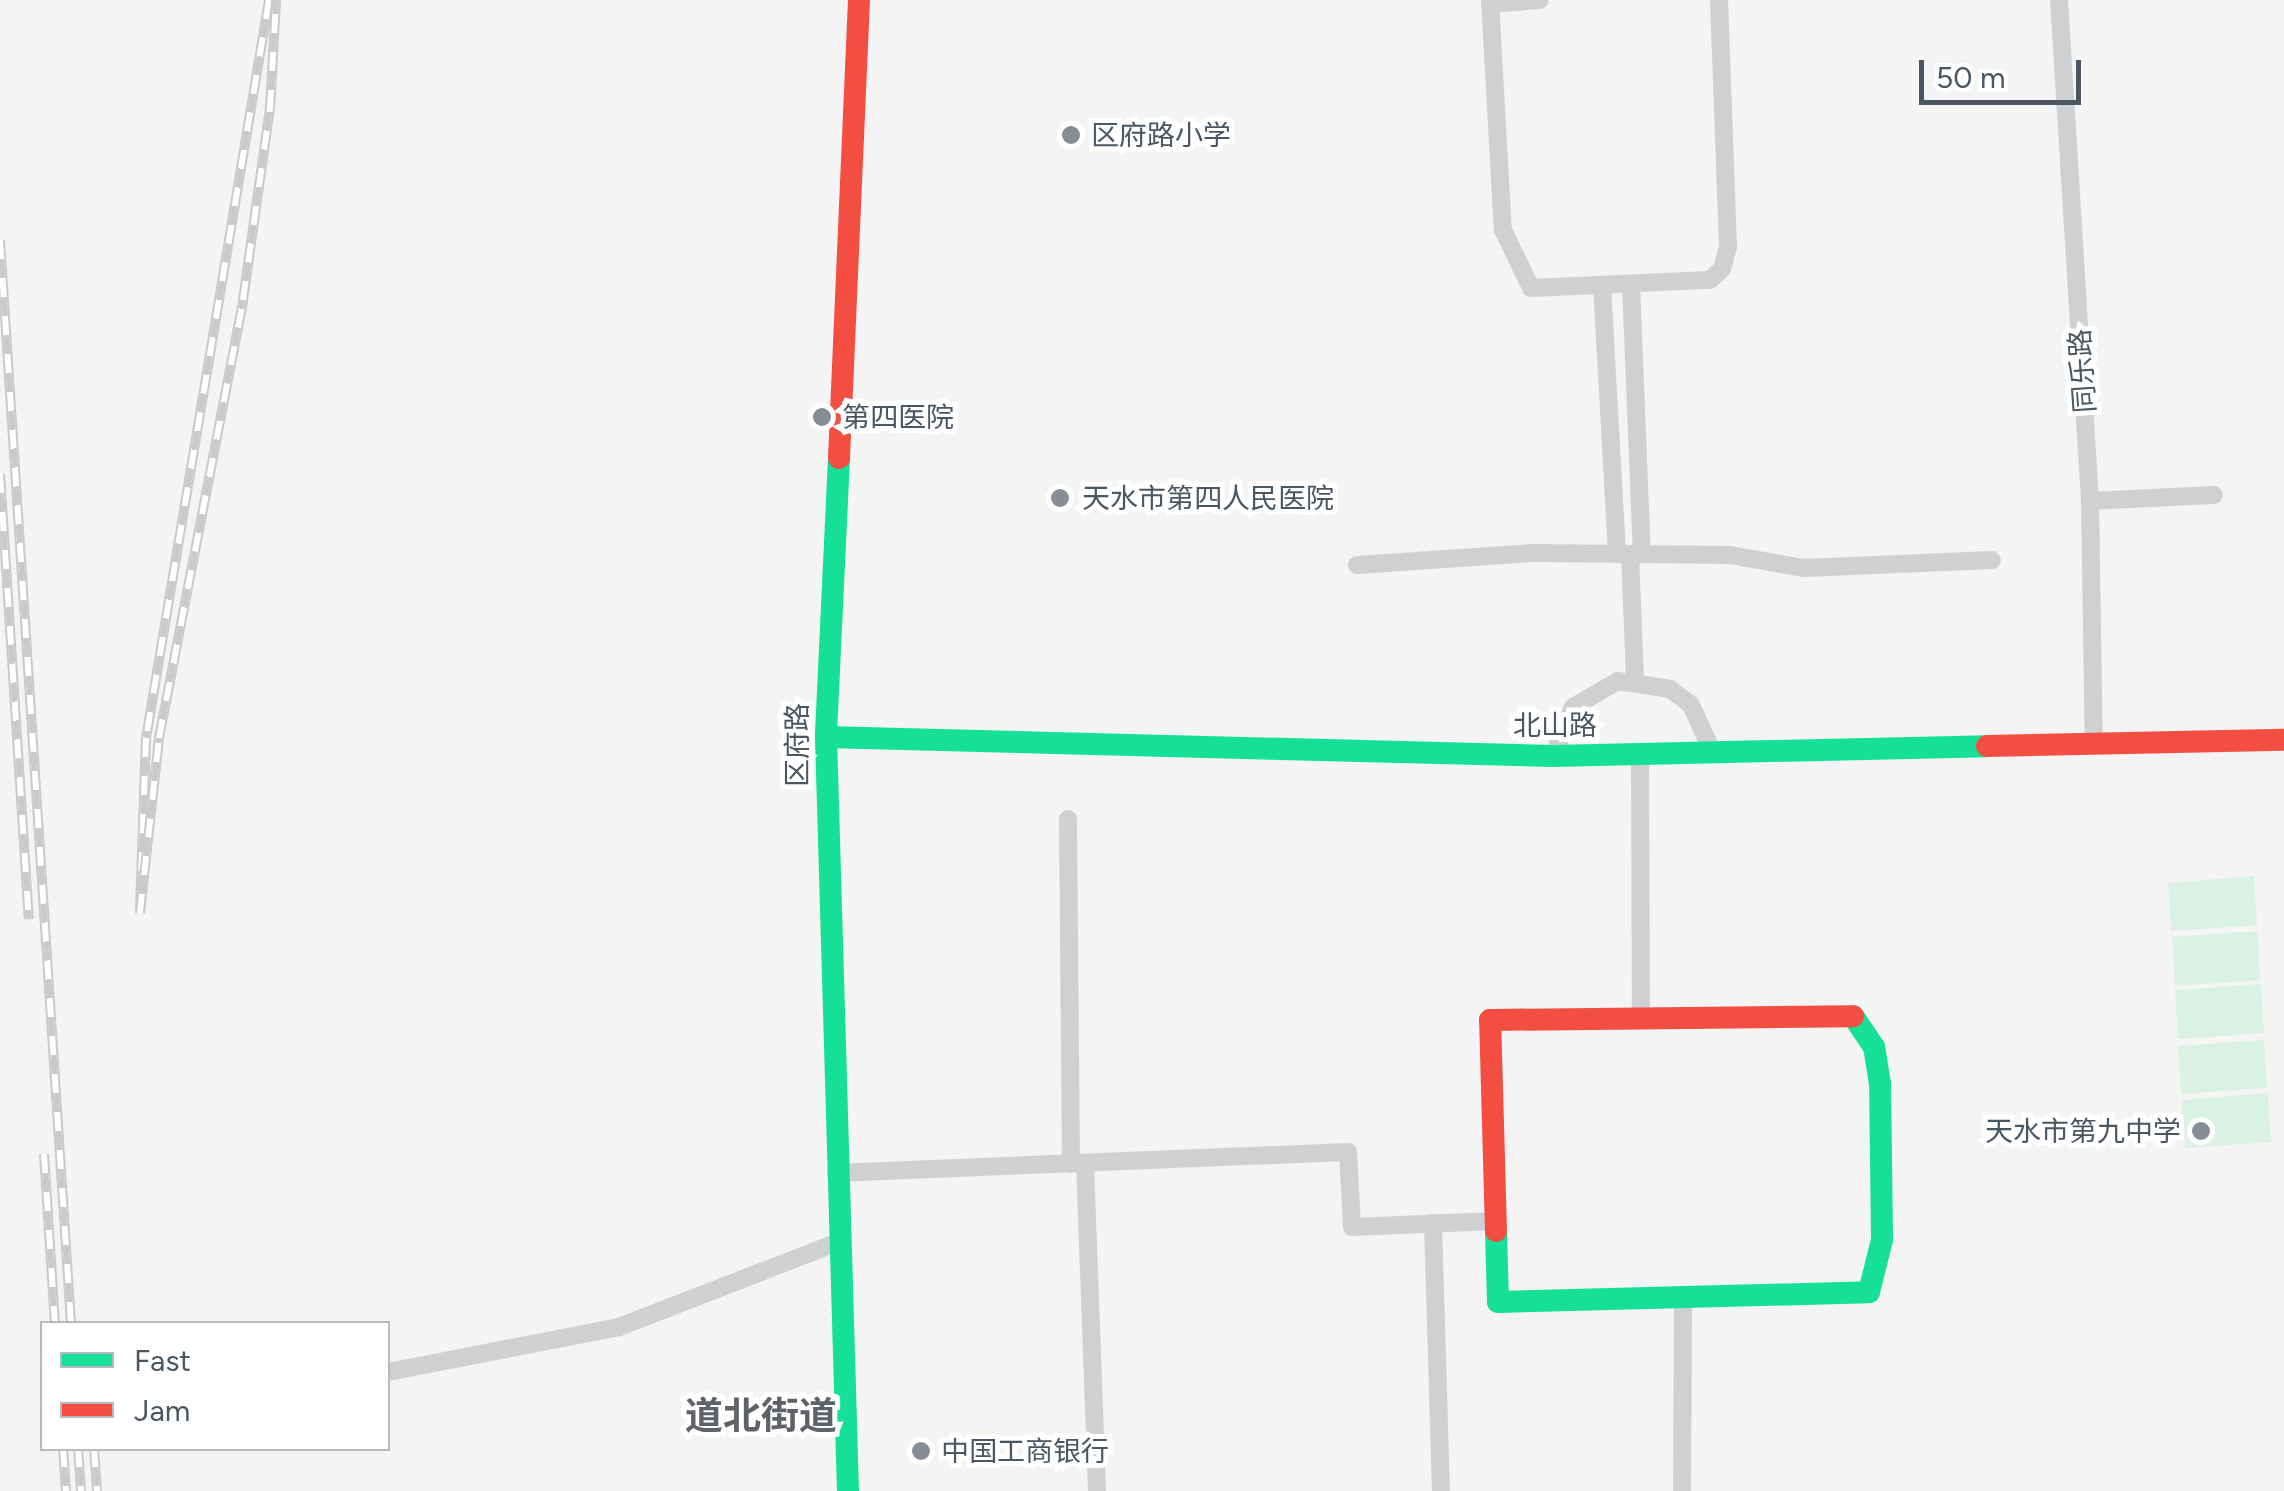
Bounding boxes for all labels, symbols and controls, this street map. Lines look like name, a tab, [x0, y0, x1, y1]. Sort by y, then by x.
scale bar	[1924, 40, 2086, 102]
text: 50 m	[1936, 59, 2005, 96]
place label: 区府路小学	[1091, 118, 1231, 152]
marker: 区府路小学	[1060, 124, 1082, 146]
street label: 同乐路	[2062, 328, 2102, 414]
place label: 第四医院	[842, 400, 954, 434]
marker: 第四医院	[811, 406, 833, 428]
place label: 天水市第四人民医院	[1082, 481, 1334, 515]
marker: 天水市第四人民医院	[1047, 485, 1073, 511]
street label: 区府路	[780, 703, 814, 787]
street label: 北山路	[1513, 708, 1597, 742]
place label: 天水市第九中学	[1985, 1114, 2181, 1148]
marker: 天水市第九中学	[2190, 1120, 2212, 1142]
legend	[40, 1321, 390, 1451]
text: Fast	[134, 1342, 191, 1379]
text: Jam	[134, 1392, 190, 1429]
district label: 道北街道	[685, 1394, 837, 1440]
place label: 中国工商银行	[941, 1434, 1109, 1468]
marker: 中国工商银行	[910, 1440, 932, 1462]

